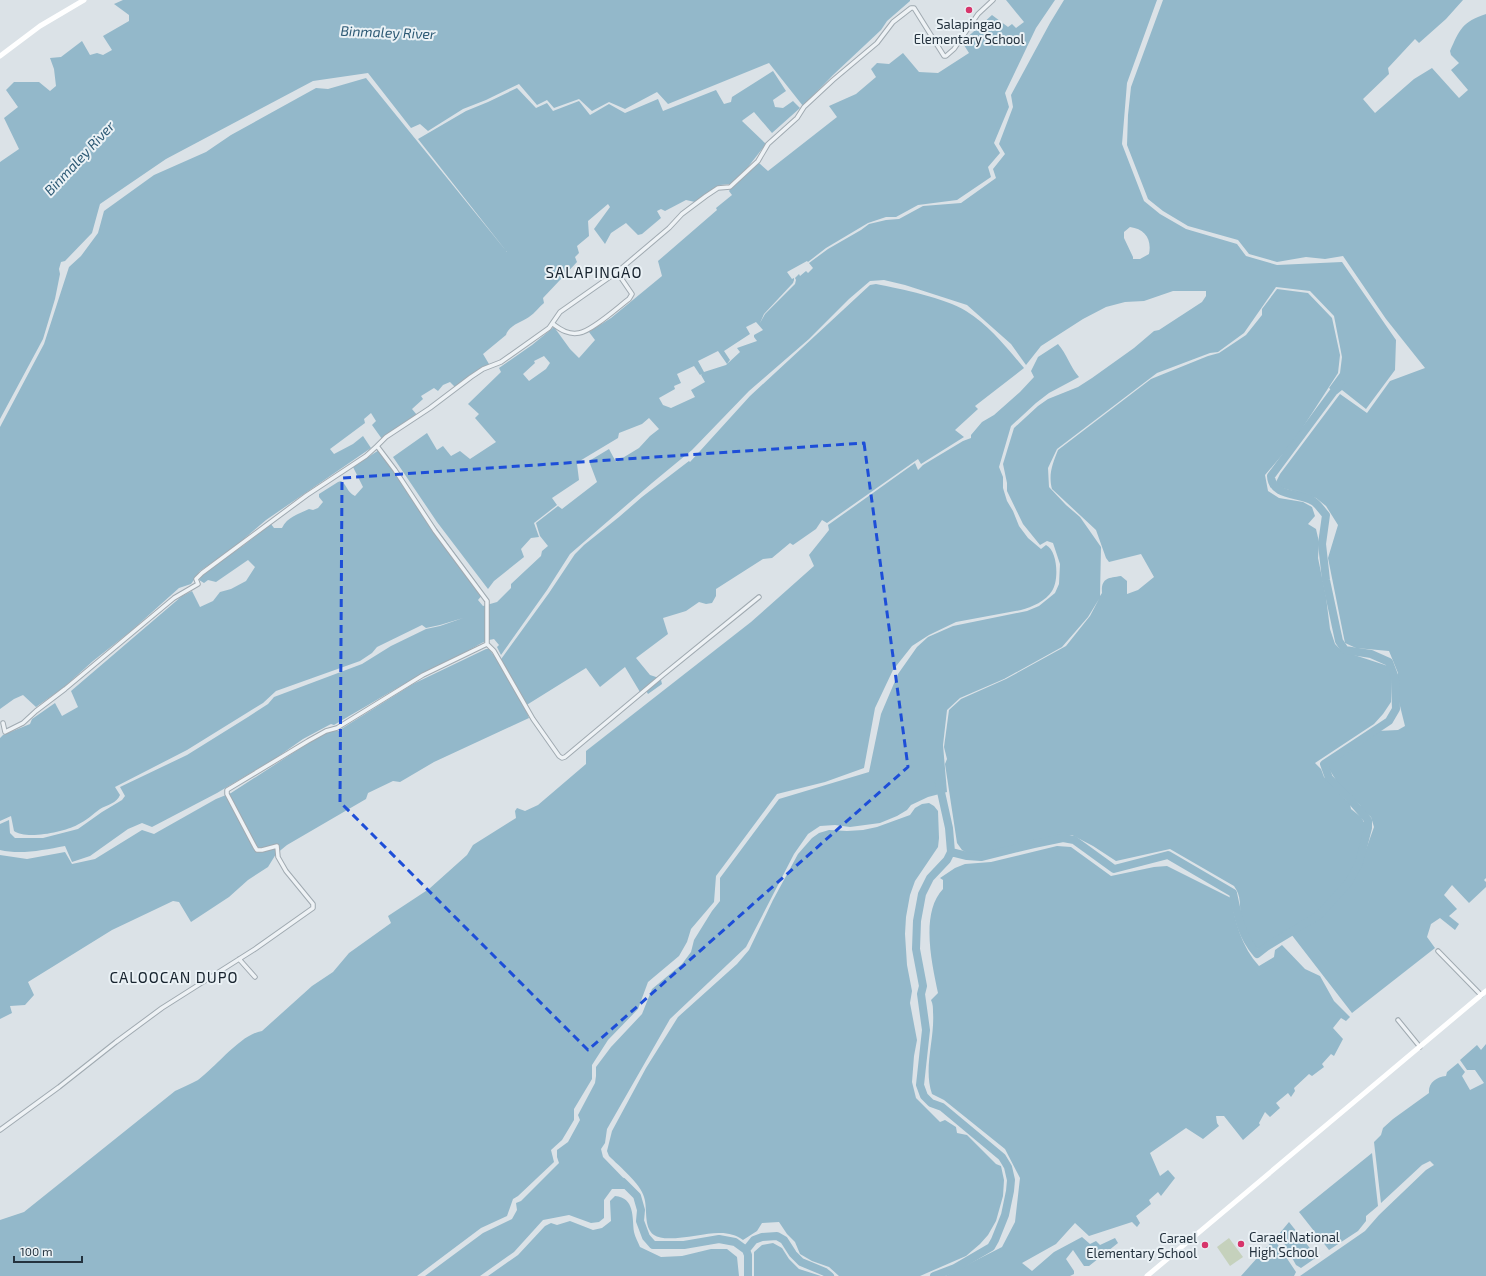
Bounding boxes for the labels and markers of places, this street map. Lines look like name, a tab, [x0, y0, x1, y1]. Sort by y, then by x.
marker: Salapingao Elementary School	[964, 5, 974, 15]
place label: Salapingao Elementary School	[914, 16, 1024, 47]
place label: Carael National High School	[1249, 1229, 1340, 1260]
place label: Carael Elementary School	[1086, 1230, 1197, 1261]
marker: Carael National High School	[1236, 1239, 1246, 1249]
marker: Carael Elementary School	[1200, 1240, 1210, 1250]

